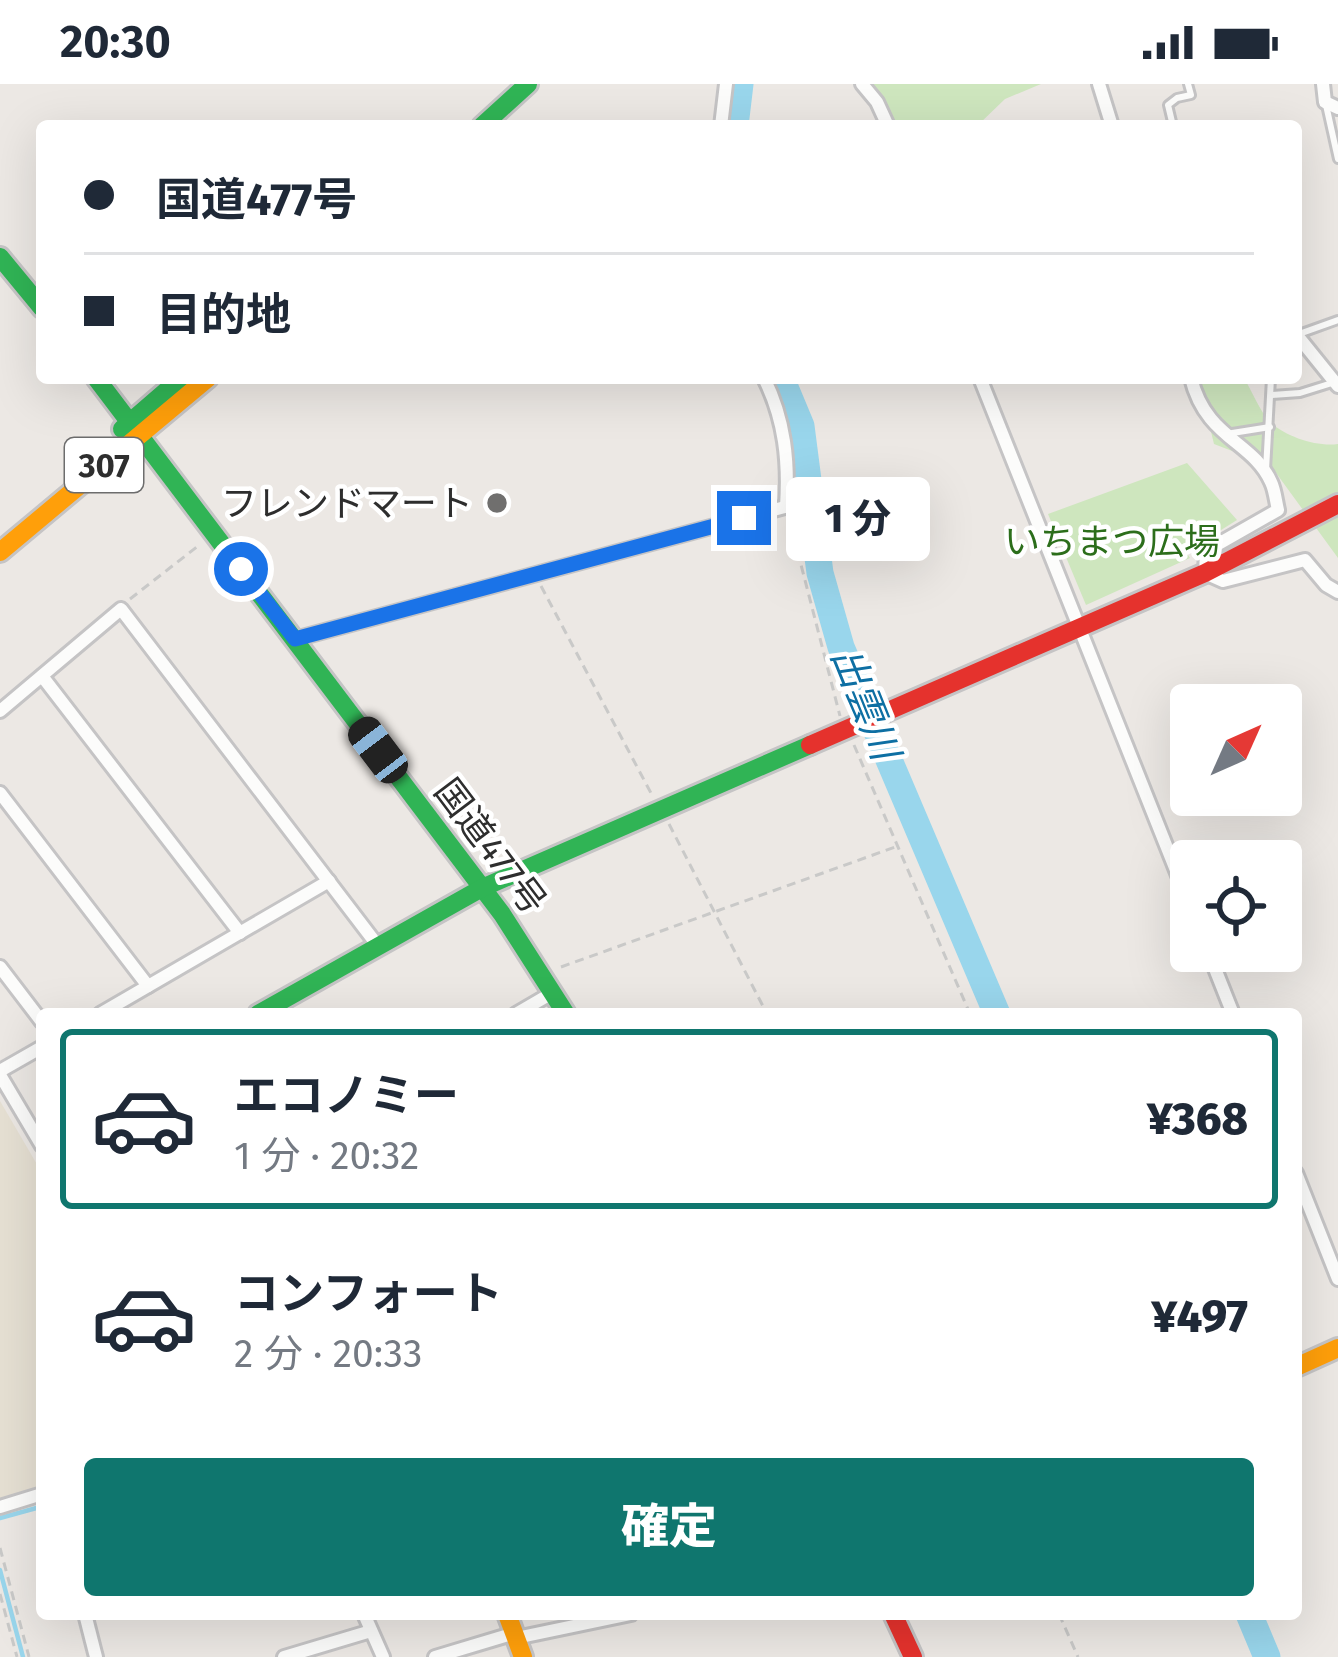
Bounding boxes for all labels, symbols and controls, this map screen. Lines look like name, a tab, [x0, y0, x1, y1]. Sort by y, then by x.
text: 20:30	[60, 15, 171, 69]
text: 国道477号	[156, 173, 357, 227]
text: 目的地	[156, 288, 291, 342]
road number: 307	[65, 438, 143, 492]
callout: 1 分	[786, 476, 930, 560]
place label: フレンドマート	[221, 482, 473, 526]
marker: フレンドマート	[484, 490, 510, 516]
route end	[717, 491, 771, 545]
text: 1 分	[825, 496, 891, 542]
park label: いちまつ広場	[1004, 520, 1220, 564]
route start	[214, 542, 268, 596]
water label: 出雲川	[822, 641, 910, 770]
north arrow	[1170, 684, 1302, 816]
map controls	[1170, 684, 1302, 972]
car	[342, 710, 414, 790]
street label: 国道477号	[425, 770, 555, 923]
button: locate	[1170, 840, 1302, 972]
icon: car	[90, 1065, 198, 1173]
text: エコノミー	[234, 1069, 459, 1123]
text: ¥368	[1147, 1092, 1248, 1146]
text: 1 分 · 20:32	[234, 1133, 419, 1179]
icon: car	[90, 1263, 198, 1371]
text: コンフォート	[234, 1267, 503, 1321]
text: ¥497	[1151, 1290, 1248, 1344]
text: 2 分 · 20:33	[234, 1331, 422, 1377]
button: 確定	[84, 1458, 1254, 1596]

